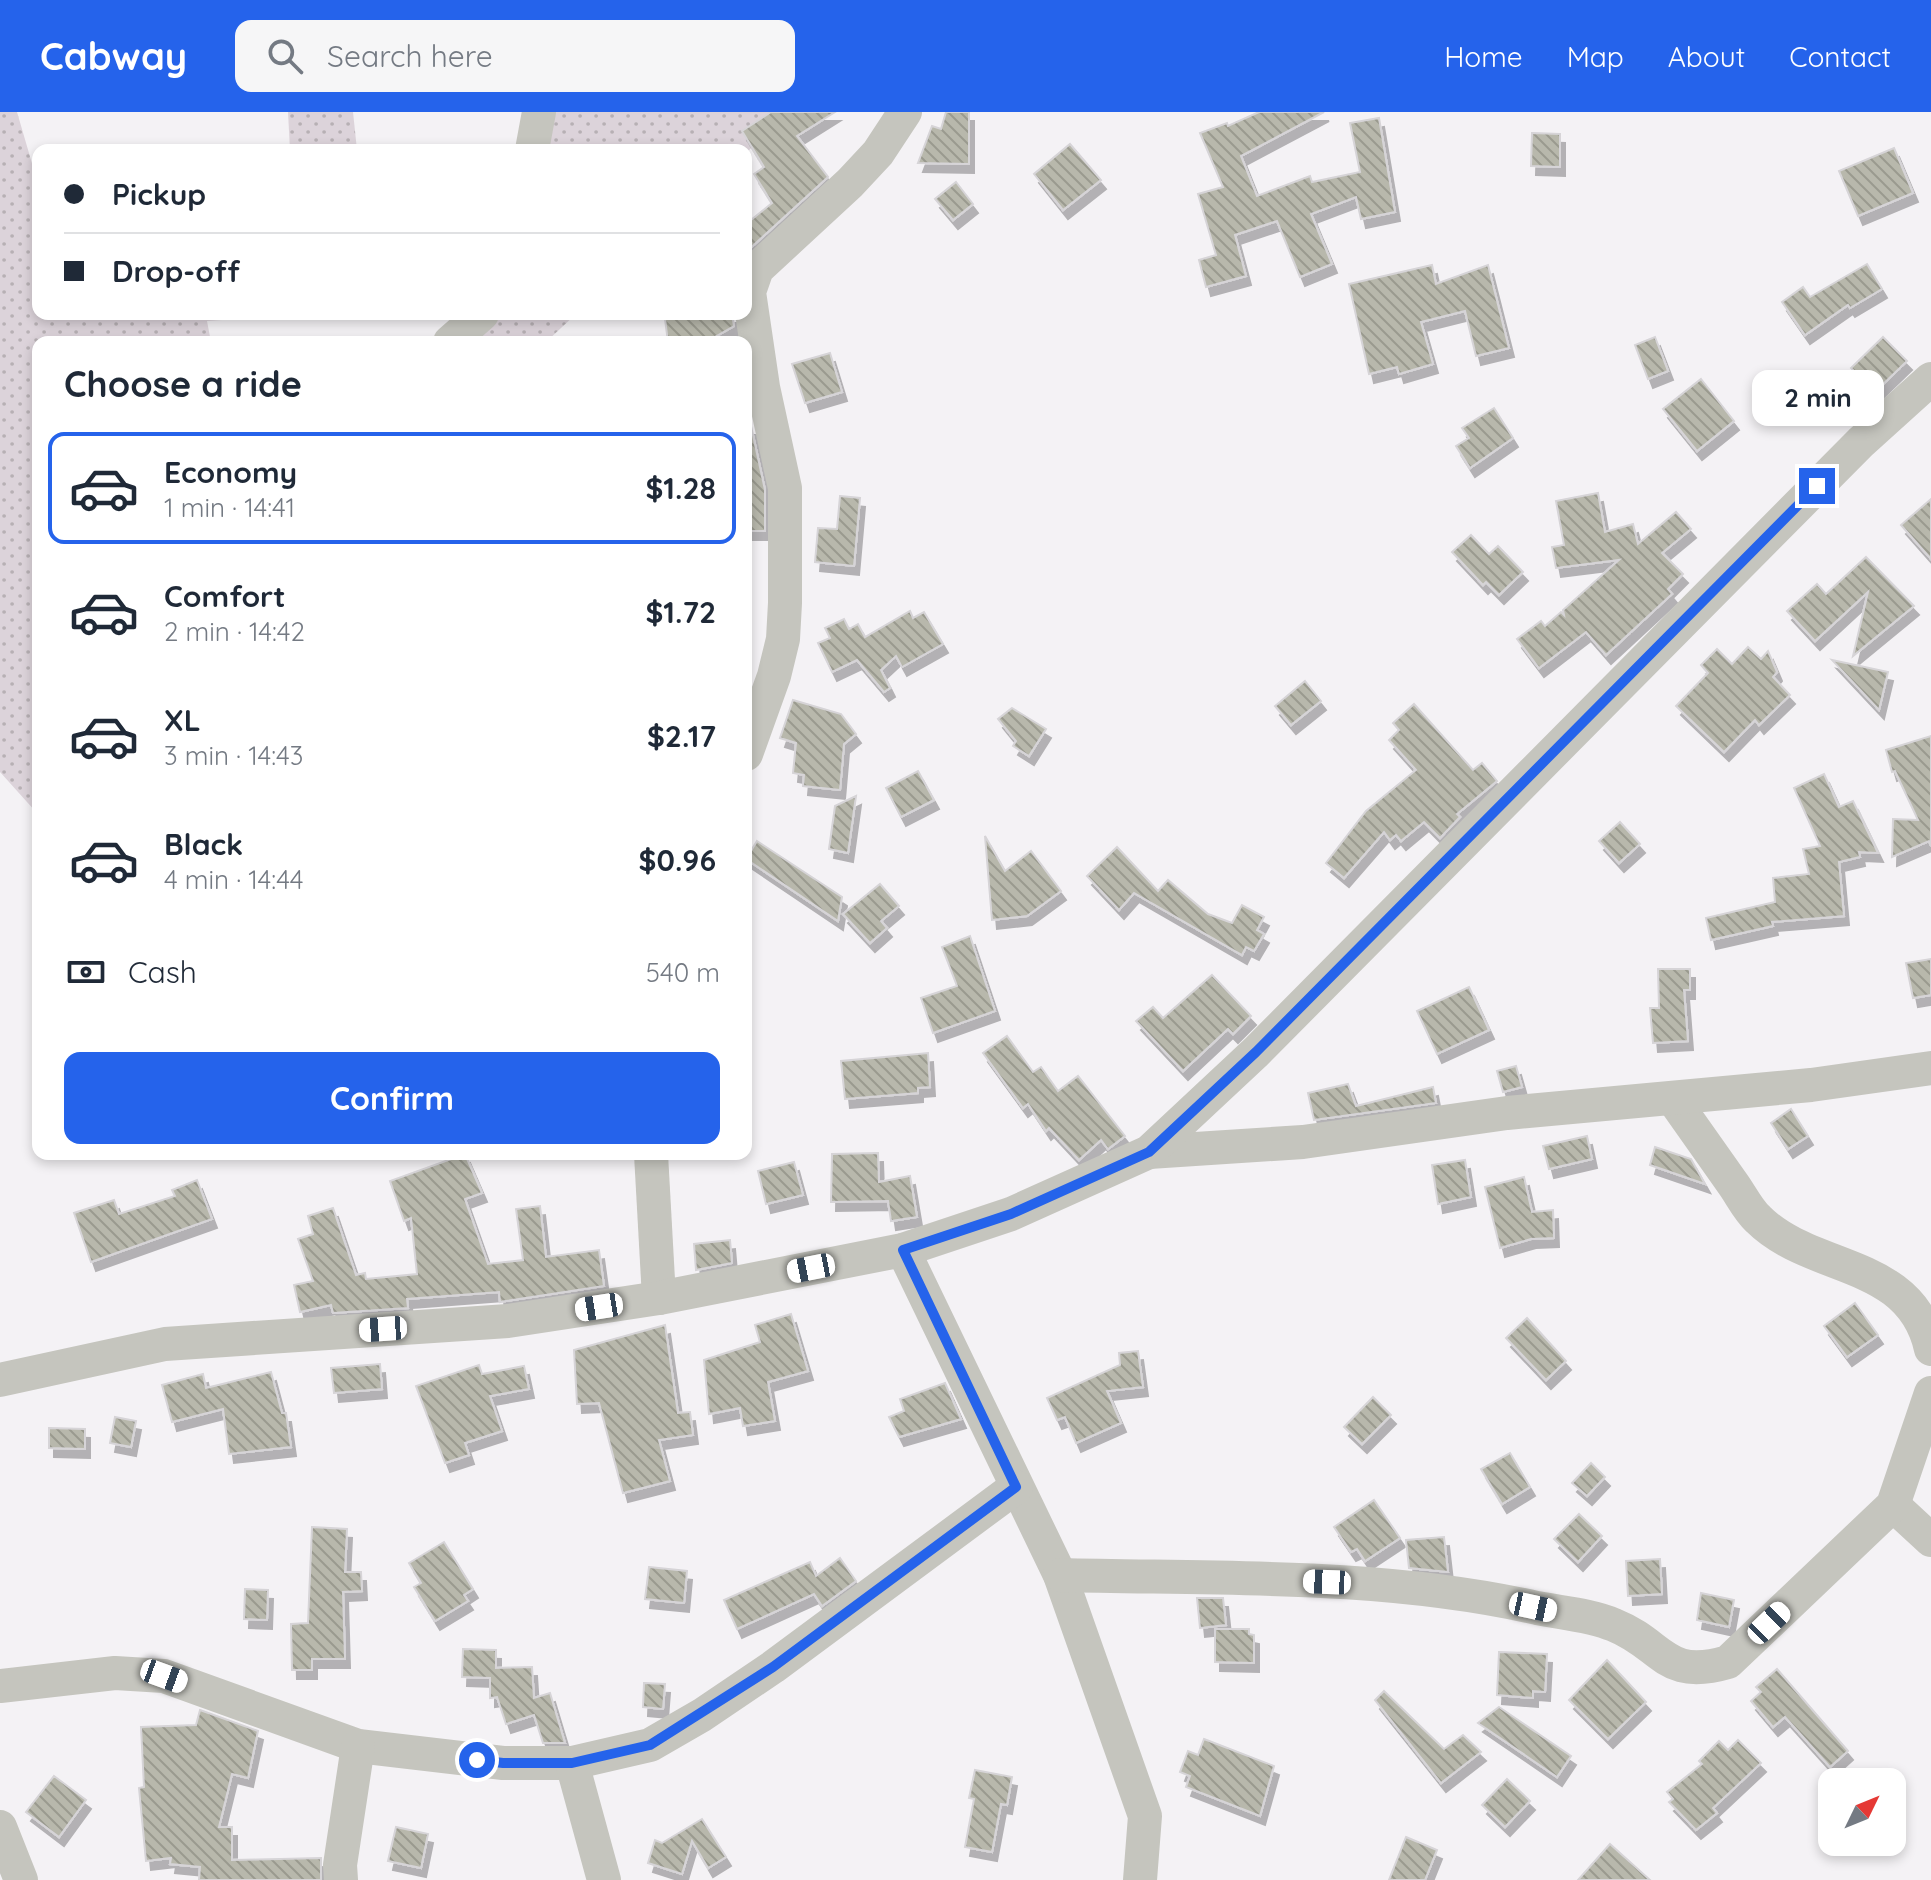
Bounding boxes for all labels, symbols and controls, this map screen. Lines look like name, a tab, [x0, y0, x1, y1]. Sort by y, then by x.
search box	[235, 20, 795, 92]
text: Cabway	[40, 32, 187, 80]
icon: search	[263, 34, 307, 78]
text: Search here	[327, 37, 493, 75]
text: Home	[1444, 39, 1523, 74]
text: Map	[1567, 39, 1624, 74]
text: About	[1668, 39, 1745, 74]
text: Contact	[1789, 39, 1891, 74]
text: Pickup	[112, 175, 206, 213]
text: Drop-off	[112, 252, 240, 290]
text: Choose a ride	[64, 361, 302, 406]
callout: 2 min	[1751, 370, 1883, 426]
text: 2 min	[1784, 381, 1852, 414]
icon: car	[68, 452, 140, 524]
text: Economy	[164, 453, 297, 491]
route end	[1799, 468, 1835, 504]
text: $1.28	[645, 469, 716, 507]
text: 1 min · 14:41	[164, 491, 295, 524]
icon: car	[68, 576, 140, 648]
text: Comfort	[164, 577, 285, 615]
text: $1.72	[645, 593, 716, 631]
text: 2 min · 14:42	[164, 615, 305, 648]
icon: car	[68, 700, 140, 772]
text: XL	[164, 701, 201, 739]
text: $2.17	[647, 717, 716, 755]
text: 3 min · 14:43	[164, 739, 303, 772]
icon: car	[68, 824, 140, 896]
text: Black	[164, 825, 243, 863]
text: $0.96	[639, 841, 716, 879]
text: 4 min · 14:44	[164, 863, 304, 896]
icon: cash	[64, 950, 108, 994]
text: Cash	[128, 953, 197, 991]
text: 540 m	[646, 956, 720, 989]
button: Confirm	[64, 1052, 720, 1144]
car	[785, 1252, 837, 1284]
car	[573, 1291, 625, 1323]
car	[358, 1315, 408, 1343]
car	[1303, 1569, 1351, 1595]
car	[1507, 1590, 1559, 1624]
car	[1743, 1598, 1795, 1648]
car	[137, 1657, 191, 1695]
route start	[459, 1742, 495, 1778]
north arrow	[1818, 1768, 1906, 1856]
map controls	[1818, 1768, 1906, 1856]

